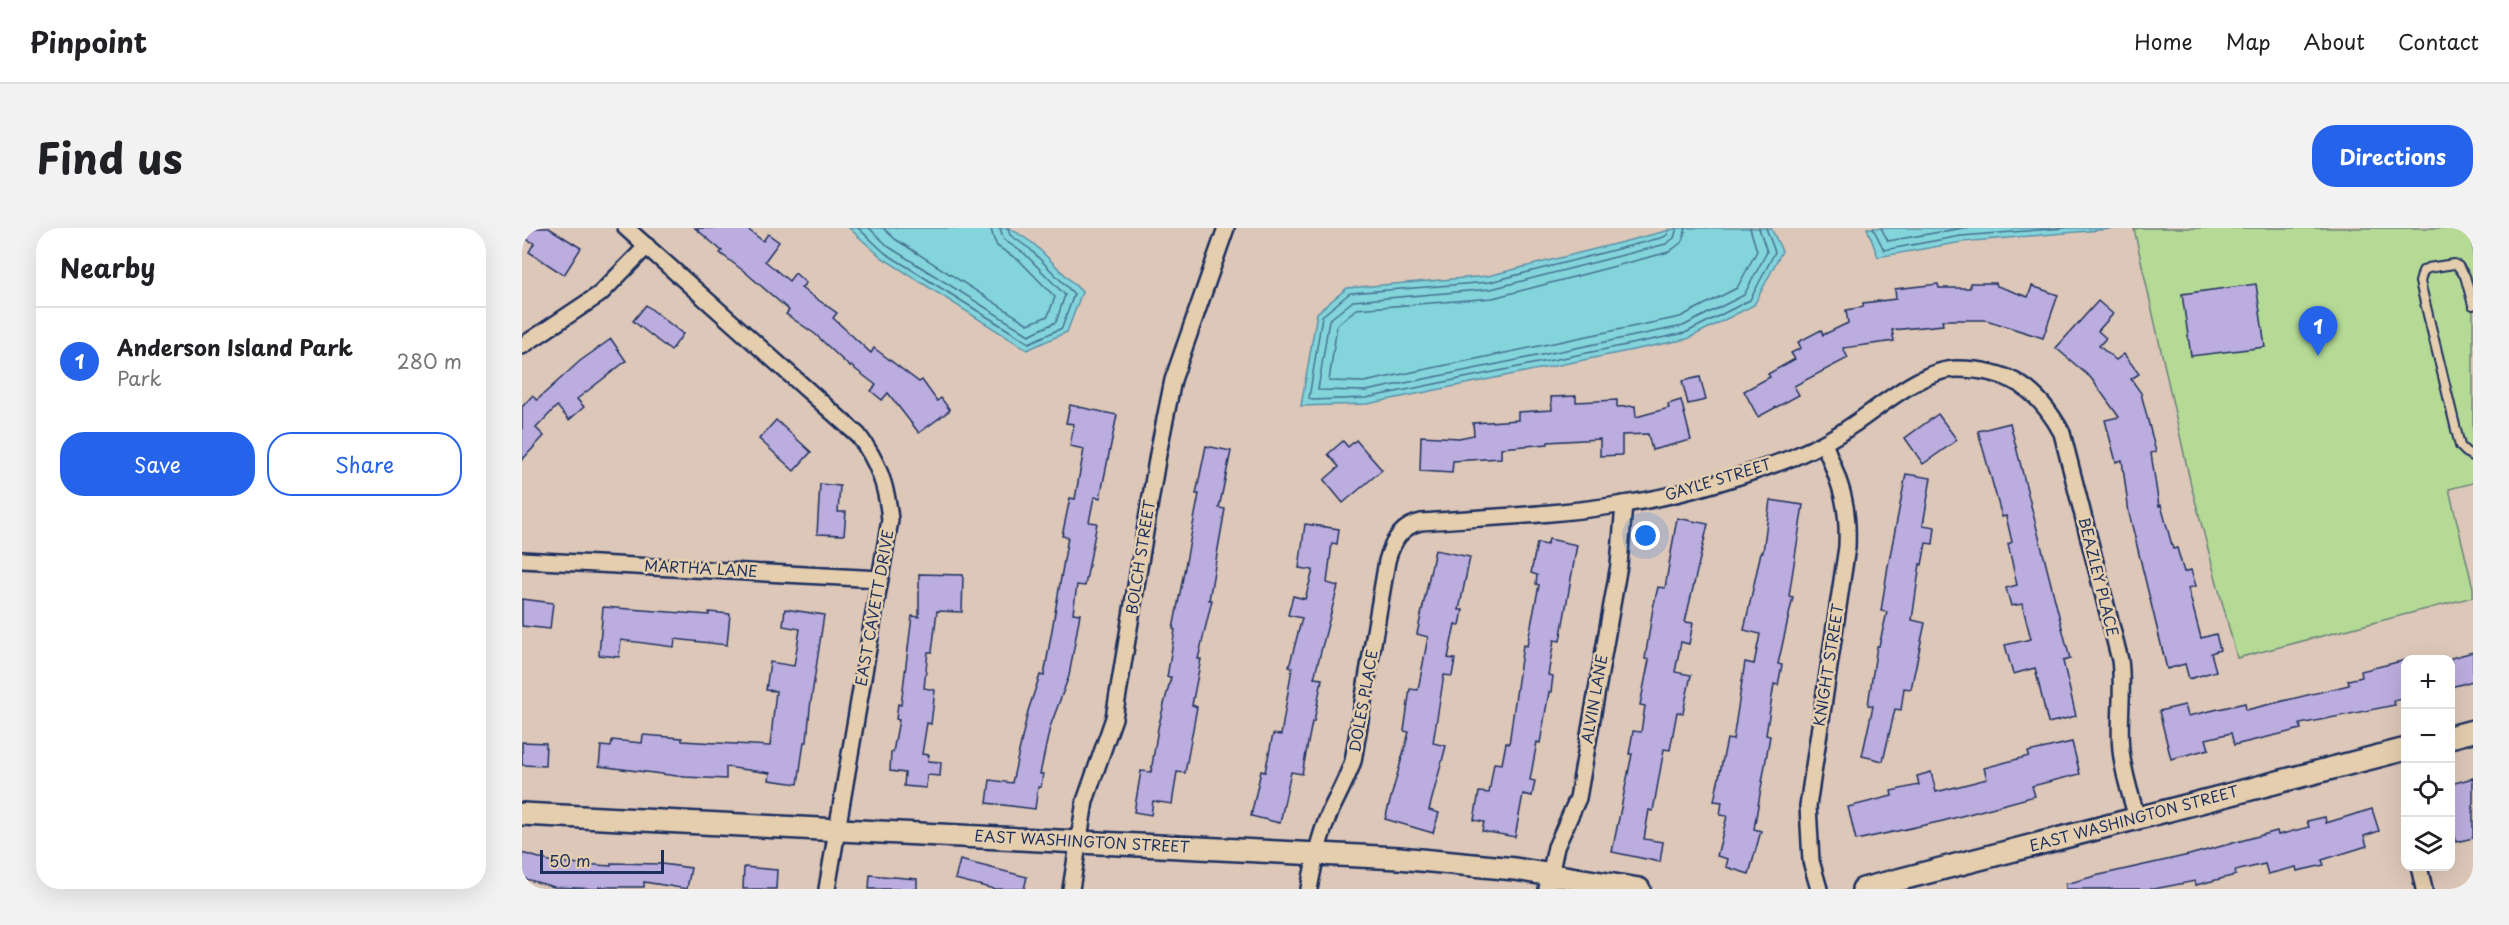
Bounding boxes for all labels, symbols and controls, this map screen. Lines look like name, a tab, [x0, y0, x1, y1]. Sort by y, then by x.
text: Pinpoint	[30, 20, 147, 63]
text: Home	[2134, 25, 2193, 57]
text: Map	[2226, 25, 2271, 57]
text: About	[2304, 25, 2365, 57]
text: Contact	[2398, 25, 2479, 57]
text: Find us	[36, 125, 183, 188]
button: Directions	[2312, 125, 2473, 187]
text: Nearby	[60, 248, 155, 287]
pin: 1	[2298, 306, 2338, 356]
text: Anderson Island Park	[117, 330, 353, 363]
text: 1	[75, 346, 84, 376]
text: 280 m	[397, 346, 462, 376]
text: Park	[117, 363, 162, 393]
button: Save	[60, 432, 255, 496]
button: Share	[267, 432, 462, 496]
street label: GAYLE STREET	[1662, 451, 1774, 506]
street label: BOLCH STREET	[1119, 497, 1160, 616]
street label: BEAZLEY PLACE	[2074, 515, 2125, 639]
your location	[1631, 521, 1660, 550]
street label: EAST CAVETT DRIVE	[848, 528, 899, 688]
street label: MARTHA LANE	[644, 553, 758, 582]
street label: KNIGHT STREET	[1806, 601, 1849, 728]
street label: DOLES PLACE	[1342, 648, 1383, 754]
street label: ALVIN LANE	[1574, 652, 1613, 745]
map controls	[2401, 655, 2455, 871]
button: +	[2401, 655, 2455, 709]
button: −	[2401, 709, 2455, 763]
button: locate	[2401, 763, 2455, 817]
street label: EAST WASHINGTON STREET	[2027, 778, 2242, 857]
button: layers	[2401, 817, 2455, 871]
street label: EAST WASHINGTON STREET	[974, 823, 1191, 858]
scale bar	[540, 847, 664, 874]
text: 50 m	[549, 848, 590, 872]

